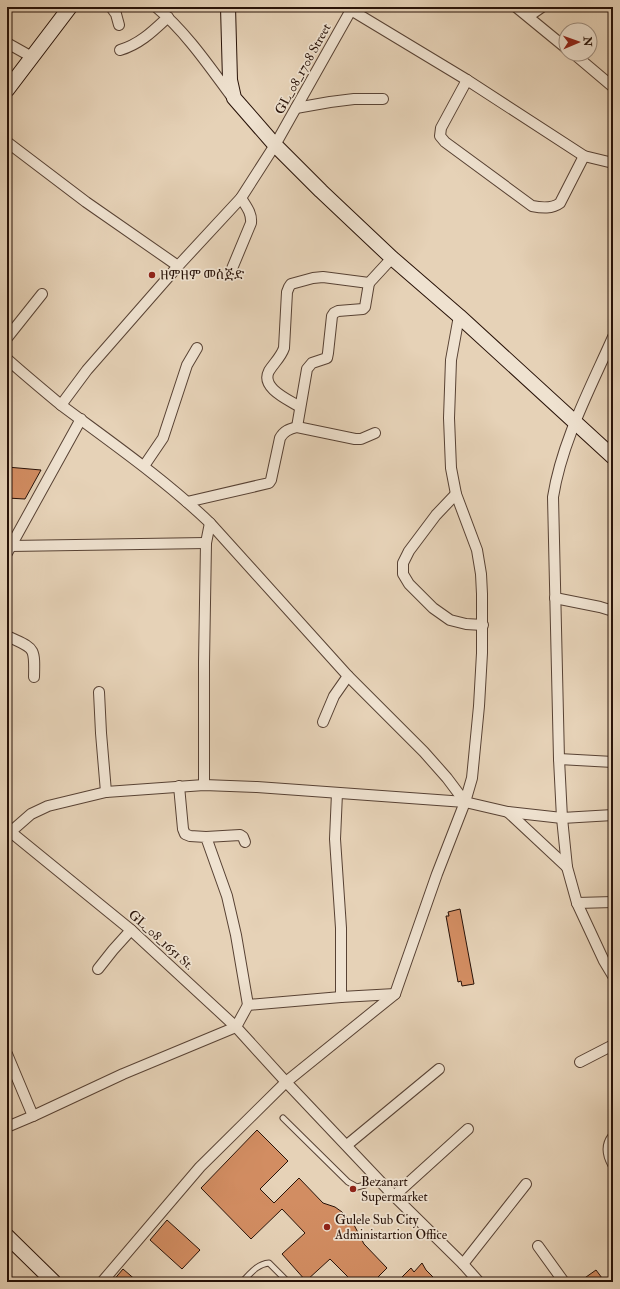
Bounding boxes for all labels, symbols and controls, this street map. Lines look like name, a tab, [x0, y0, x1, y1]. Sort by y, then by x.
street label: GL_08_1708 Street	[271, 21, 335, 117]
north arrow	[558, 22, 598, 62]
text: N	[581, 36, 594, 48]
place label: ዘምዘም መስጅድ	[160, 267, 245, 283]
marker: ዘምዘም መስጅድ	[147, 270, 157, 280]
street label: GL_08_1651 St.	[125, 907, 197, 973]
place label: Bezanart Supermarket	[361, 1174, 428, 1206]
marker: Bezanart Supermarket	[348, 1184, 358, 1194]
place label: Gulele Sub City Administartion Office	[334, 1212, 448, 1243]
marker: Gulele Sub City Administartion Office	[322, 1222, 332, 1232]

